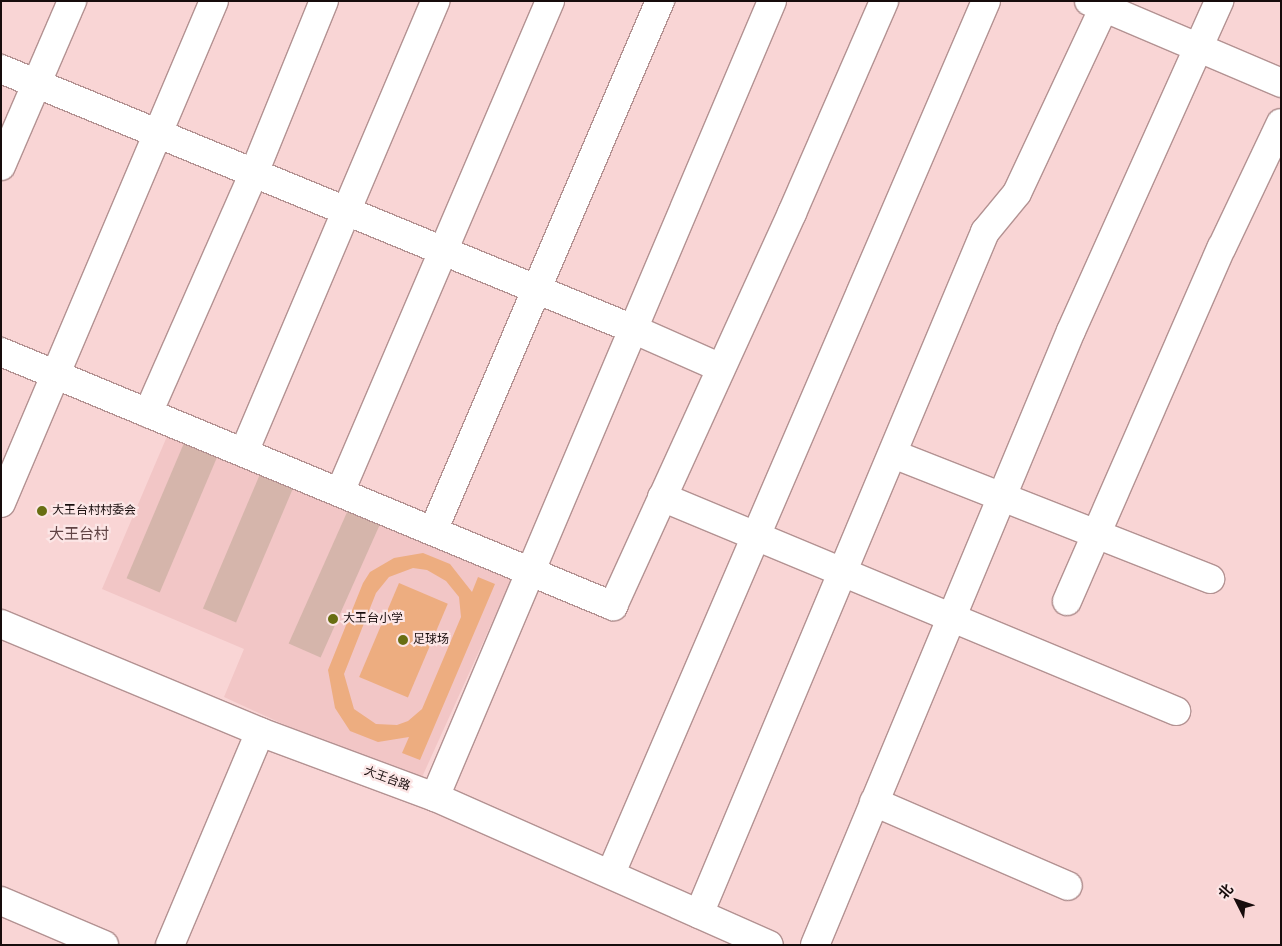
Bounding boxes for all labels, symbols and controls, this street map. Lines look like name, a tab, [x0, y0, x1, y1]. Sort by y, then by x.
place label: 大王台村村委会	[52, 504, 136, 518]
marker: 大王台村村委会	[36, 505, 48, 517]
district label: 大王台村	[49, 525, 109, 543]
place label: 大王台小学	[343, 612, 403, 626]
marker: 大王台小学	[327, 613, 339, 625]
place label: 足球场	[413, 633, 449, 647]
marker: 足球场	[397, 634, 409, 646]
street label: 大王台路	[362, 764, 412, 794]
north arrow	[1212, 876, 1262, 926]
text: 北	[1215, 881, 1236, 902]

